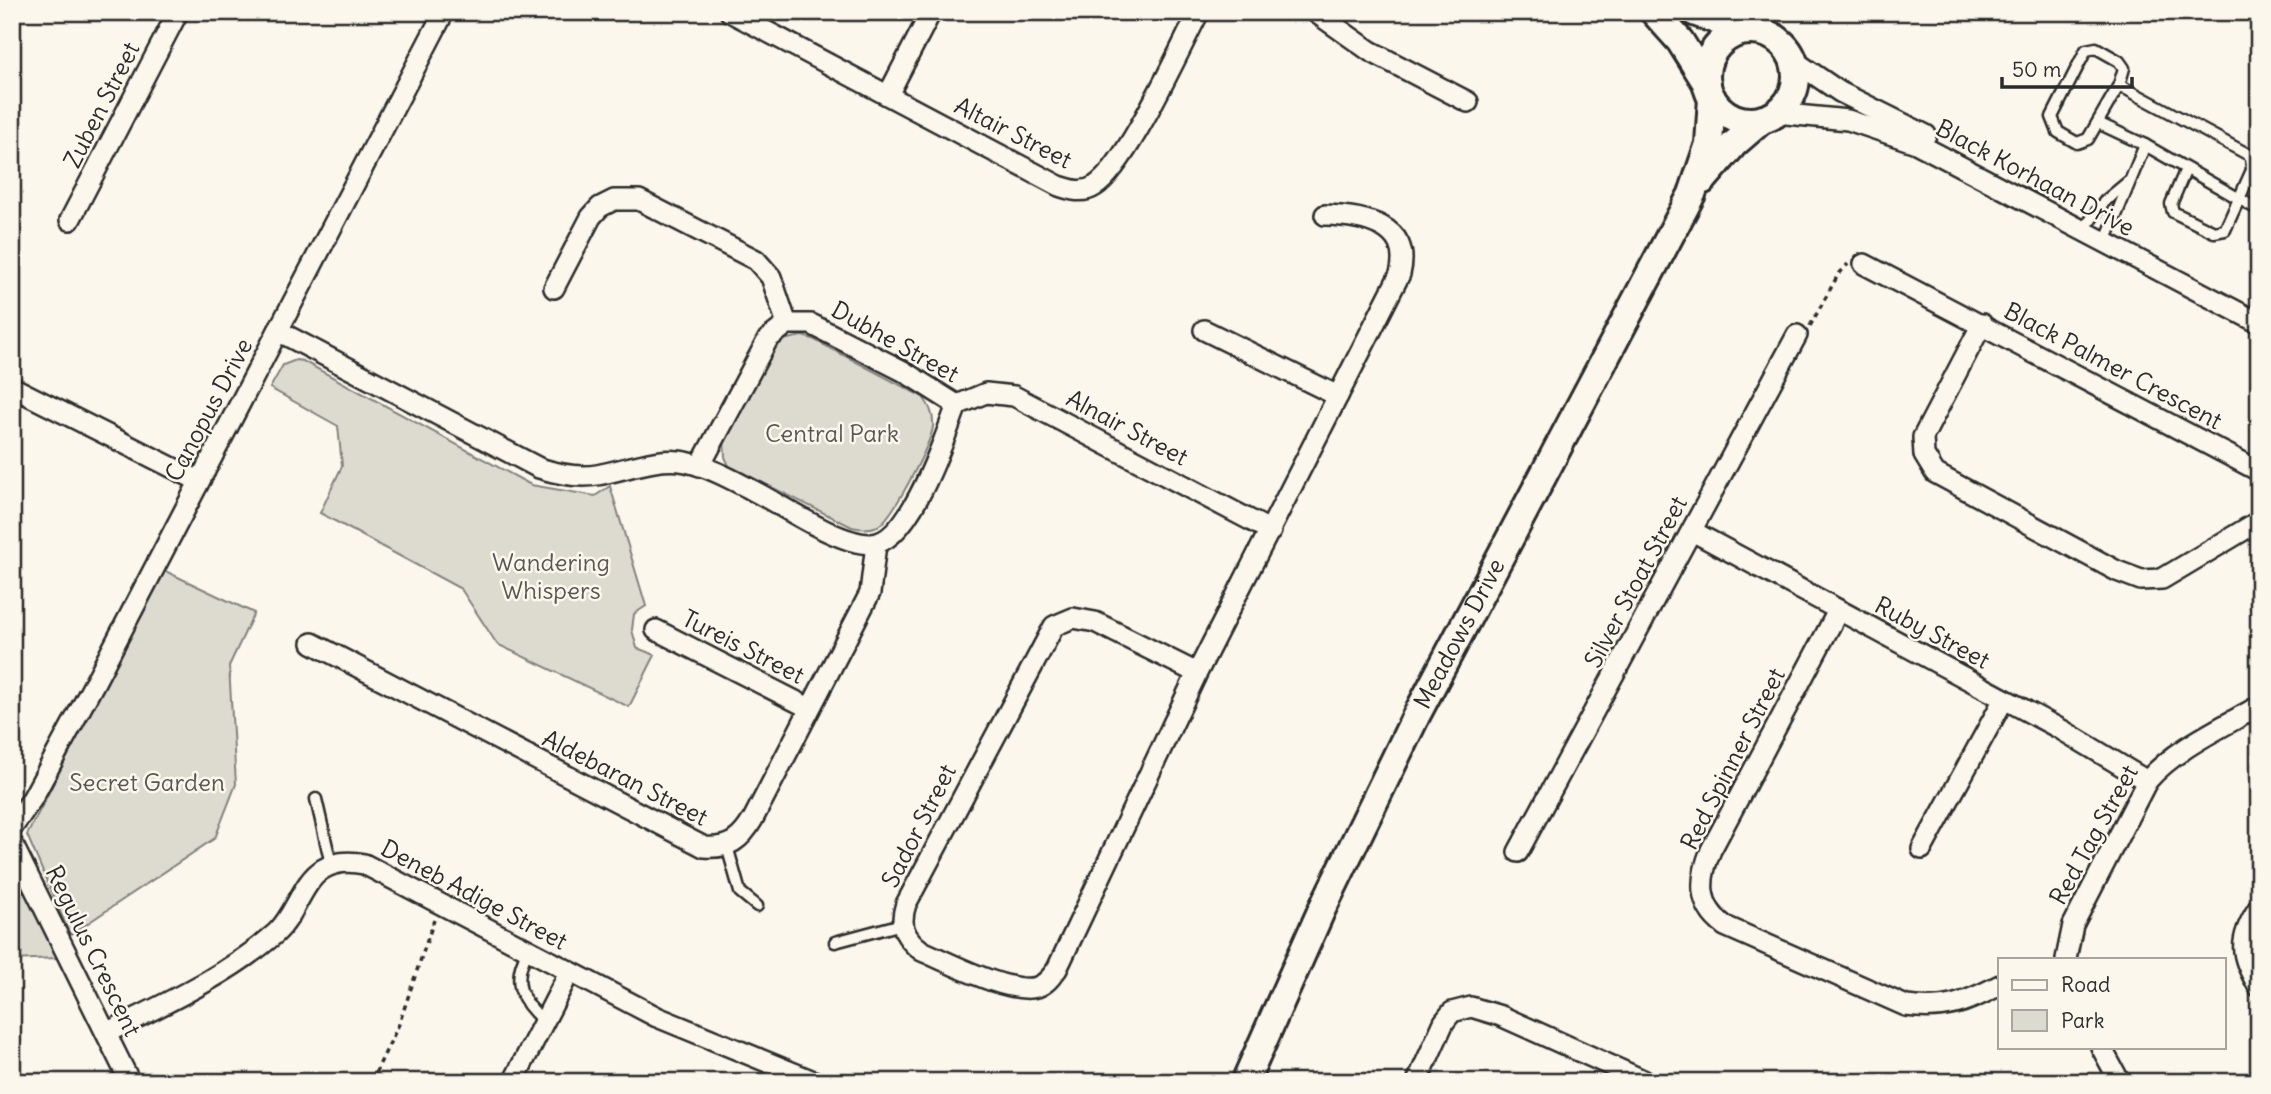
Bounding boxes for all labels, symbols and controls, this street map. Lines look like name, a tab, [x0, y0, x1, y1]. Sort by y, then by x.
street label: Zuben Street	[57, 37, 146, 172]
scale bar	[2002, 46, 2131, 90]
text: 50 m	[2012, 56, 2061, 83]
street label: Altair Street	[950, 90, 1077, 174]
street label: Black Korhaan Drive	[1931, 112, 2140, 242]
street label: Dubhe Street	[827, 294, 964, 388]
street label: Black Palmer Crescent	[1999, 295, 2227, 435]
street label: Canopus Drive	[158, 333, 258, 486]
street label: Alnair Street	[1062, 383, 1193, 472]
park label: Central Park	[765, 418, 899, 448]
street label: Silver Stoat Street	[1577, 490, 1693, 673]
park label: Wandering Whispers	[492, 547, 610, 605]
street label: Meadows Drive	[1407, 553, 1511, 714]
street label: Ruby Street	[1870, 589, 1995, 675]
street label: Tureis Street	[677, 603, 810, 690]
street label: Red Spinner Street	[1673, 663, 1791, 855]
street label: Aldebaran Street	[538, 723, 713, 832]
street label: Sador Street	[874, 759, 962, 892]
street label: Red Tag Street	[2042, 759, 2144, 910]
park label: Secret Garden	[69, 767, 225, 797]
street label: Deneb Adige Street	[376, 832, 573, 956]
street label: Regulus Crescent	[40, 860, 148, 1041]
legend	[1998, 958, 2226, 1048]
text: Road	[2061, 971, 2110, 998]
text: Park	[2061, 1007, 2104, 1034]

